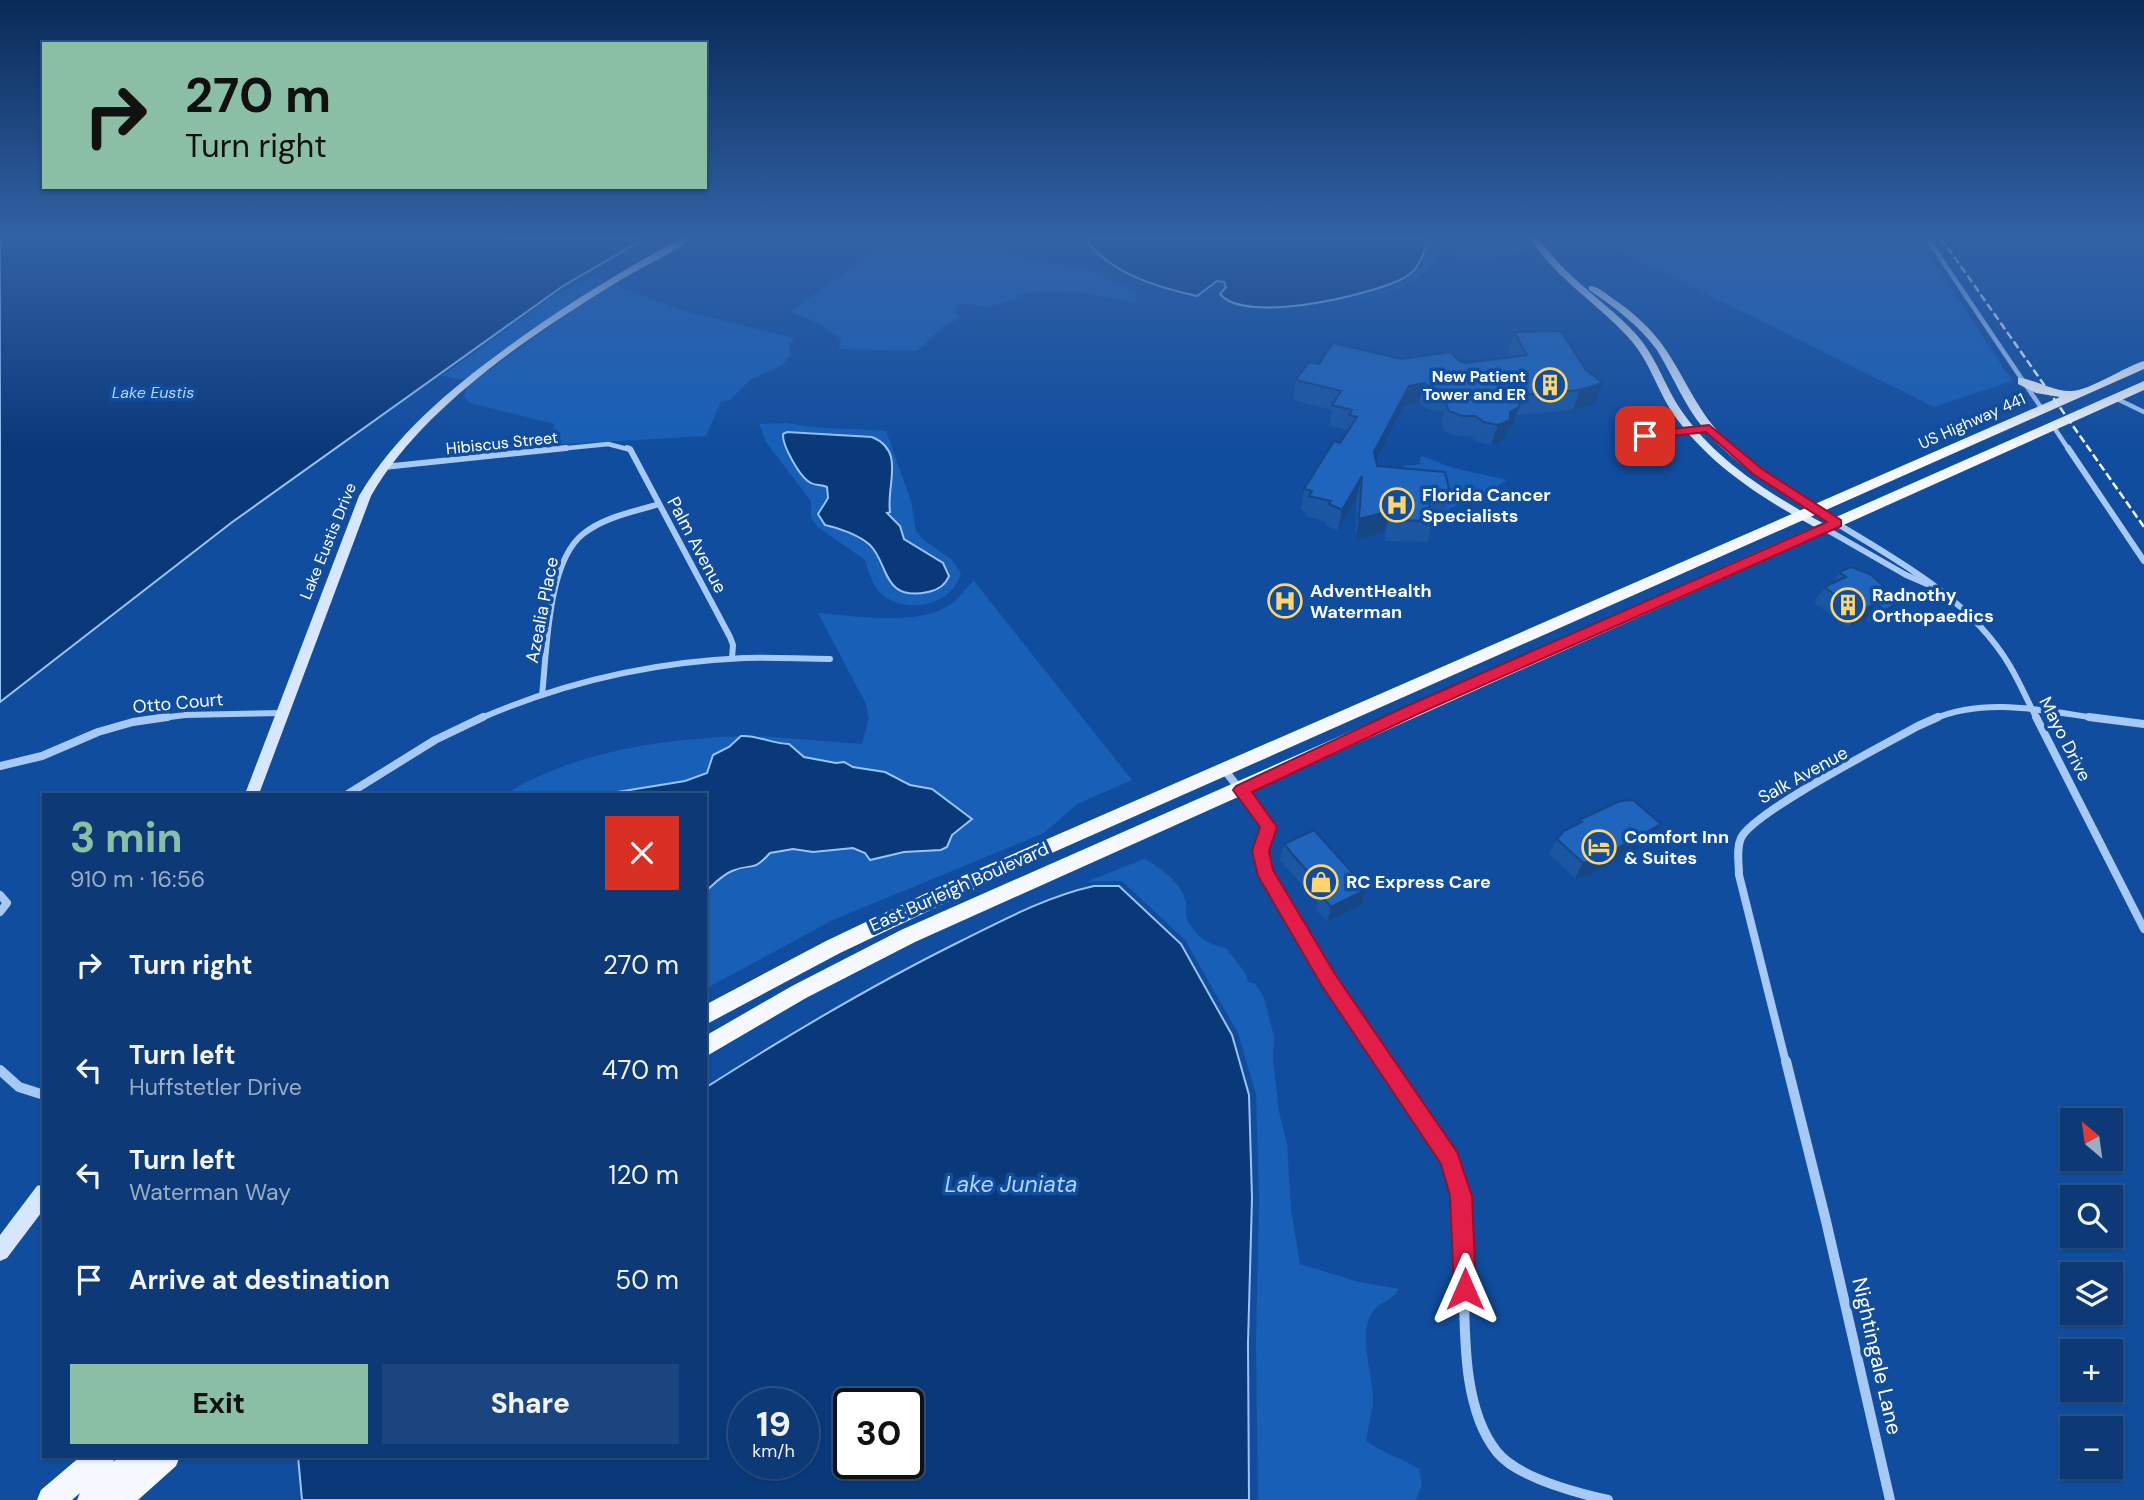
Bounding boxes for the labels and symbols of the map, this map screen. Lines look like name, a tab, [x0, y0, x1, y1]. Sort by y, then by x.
place label: New Patient Tower and ER	[1423, 366, 1526, 405]
building icon: New Patient Tower and ER	[1531, 366, 1569, 404]
water label: Lake Eustis	[112, 382, 194, 403]
street label: US Highway 441	[1915, 388, 2029, 454]
pin	[1615, 406, 1675, 466]
street label: Hibiscus Street	[445, 427, 559, 459]
street label: Lake Eustis Drive	[295, 480, 361, 602]
place label: Florida Cancer Specialists	[1422, 483, 1551, 528]
hospital icon: Florida Cancer Specialists	[1378, 486, 1416, 524]
street label: Palm Avenue	[662, 493, 732, 597]
street label: Azealia Place	[520, 555, 564, 665]
place label: AdventHealth Waterman	[1310, 579, 1432, 624]
hospital icon: AdventHealth Waterman	[1266, 582, 1304, 620]
place label: Radnothy Orthopaedics	[1872, 583, 1994, 628]
building icon: Radnothy Orthopaedics	[1829, 586, 1867, 624]
street label: Otto Court	[132, 687, 224, 719]
street label: Mayo Drive	[2033, 693, 2097, 785]
street label: Salk Avenue	[1754, 740, 1852, 810]
place label: Comfort Inn & Suites	[1624, 825, 1729, 870]
hotel icon: Comfort Inn & Suites	[1580, 828, 1618, 866]
street label: East Burleigh Boulevard	[865, 837, 1053, 937]
shop icon: RC Express Care	[1302, 863, 1340, 901]
place label: RC Express Care	[1346, 870, 1491, 894]
north arrow	[2060, 1108, 2123, 1171]
water label: Lake Juniata	[944, 1169, 1078, 1199]
position arrow	[1428, 1252, 1502, 1326]
street label: Nightingale Lane	[1845, 1275, 1909, 1437]
speed limit sign: 30	[833, 1388, 924, 1479]

